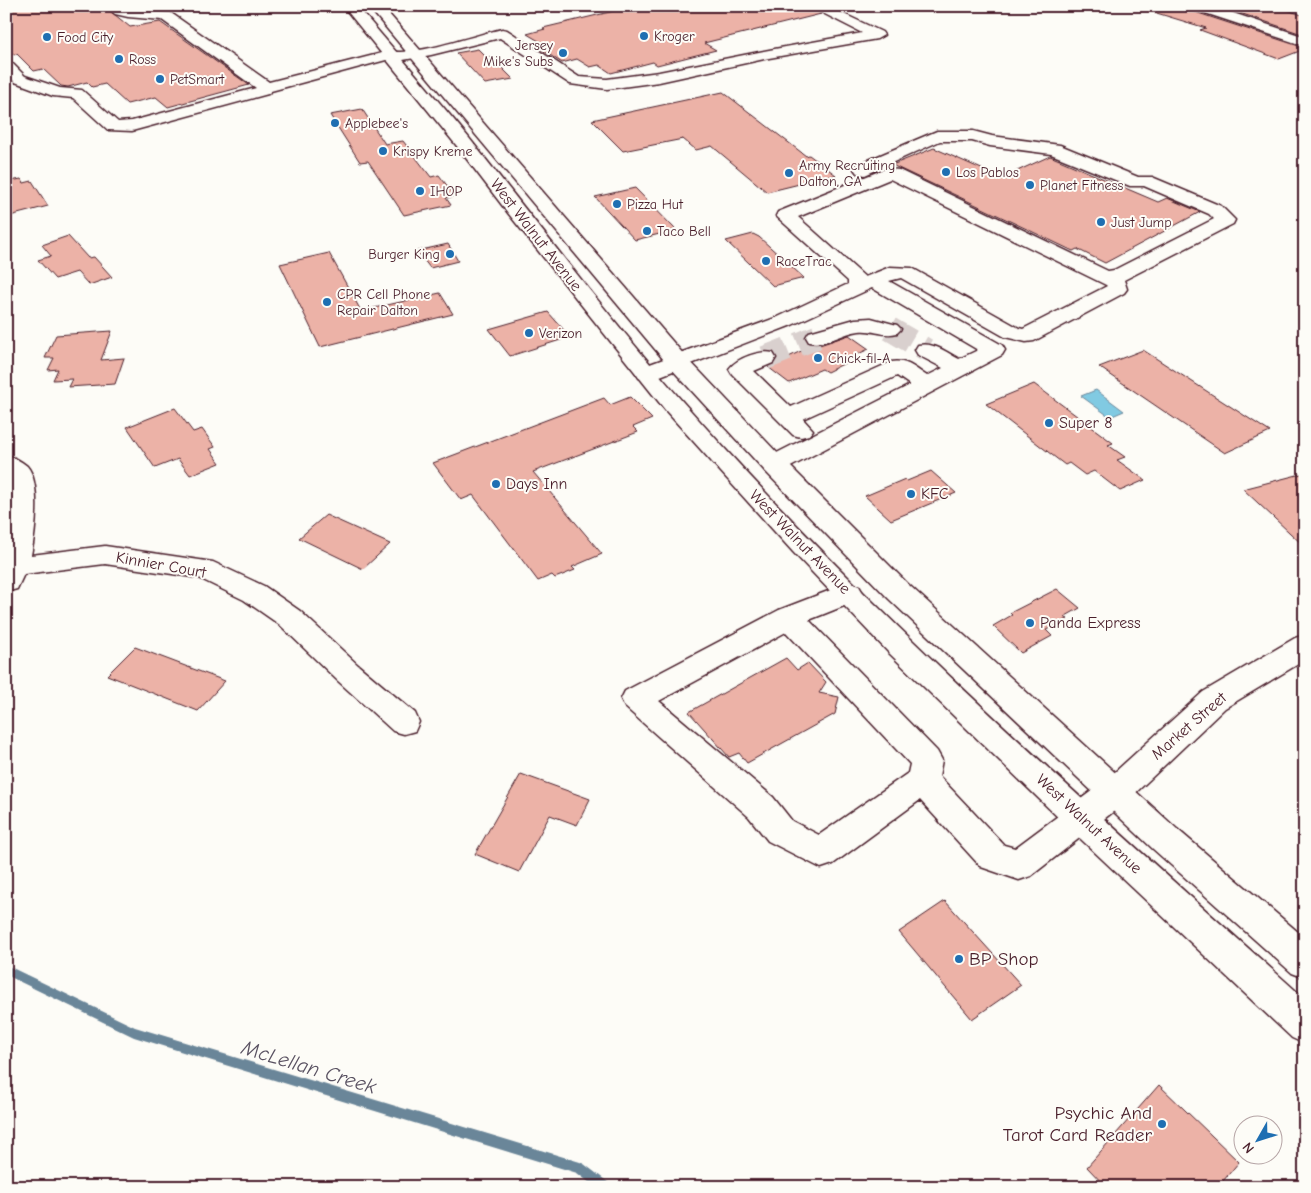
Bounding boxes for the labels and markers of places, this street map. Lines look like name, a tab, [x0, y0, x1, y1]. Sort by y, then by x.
place label: Kroger	[654, 28, 695, 45]
place label: Food City	[57, 29, 114, 46]
marker: Kroger	[638, 30, 650, 42]
marker: Food City	[41, 31, 53, 43]
place label: Jersey Mike's Subs	[483, 37, 554, 70]
marker: Jersey Mike's Subs	[557, 47, 569, 59]
place label: Ross	[129, 51, 156, 68]
marker: Ross	[113, 53, 125, 65]
place label: PetSmart	[170, 71, 225, 88]
marker: PetSmart	[154, 73, 166, 85]
place label: Applebee's	[345, 115, 408, 132]
marker: Applebee's	[329, 117, 341, 129]
place label: Krispy Kreme	[393, 143, 472, 160]
marker: Krispy Kreme	[377, 145, 389, 157]
place label: Army Recruiting Dalton, GA	[799, 157, 895, 190]
place label: Los Pablos	[956, 164, 1019, 181]
marker: Los Pablos	[940, 166, 952, 178]
marker: Army Recruiting Dalton, GA	[783, 167, 795, 179]
place label: Planet Fitness	[1040, 177, 1123, 194]
marker: Planet Fitness	[1024, 179, 1036, 191]
place label: IHOP	[430, 183, 463, 200]
marker: IHOP	[414, 185, 426, 197]
place label: Pizza Hut	[627, 196, 684, 213]
marker: Pizza Hut	[611, 198, 623, 210]
place label: Just Jump	[1111, 214, 1172, 231]
marker: Just Jump	[1095, 216, 1107, 228]
place label: Taco Bell	[657, 223, 711, 240]
marker: Taco Bell	[641, 225, 653, 237]
place label: Burger King	[368, 246, 440, 263]
marker: Burger King	[444, 248, 456, 260]
place label: RaceTrac	[776, 253, 832, 270]
marker: RaceTrac	[760, 255, 772, 267]
place label: CPR Cell Phone Repair Dalton	[337, 286, 430, 319]
marker: CPR Cell Phone Repair Dalton	[321, 296, 333, 308]
place label: Verizon	[539, 325, 582, 342]
marker: Verizon	[523, 327, 535, 339]
place label: Chick-fil-A	[828, 350, 890, 367]
marker: Chick-fil-A	[812, 352, 824, 364]
place label: Super 8	[1059, 414, 1112, 432]
marker: Super 8	[1043, 417, 1055, 429]
place label: Days Inn	[506, 475, 567, 493]
marker: Days Inn	[490, 478, 502, 490]
place label: KFC	[921, 485, 949, 503]
marker: KFC	[905, 488, 917, 500]
place label: Panda Express	[1040, 614, 1141, 632]
marker: Panda Express	[1024, 617, 1036, 629]
place label: BP Shop	[969, 948, 1039, 970]
marker: BP Shop	[953, 953, 965, 965]
place label: Psychic And Tarot Card Reader	[1003, 1102, 1152, 1146]
marker: Psychic And Tarot Card Reader	[1156, 1118, 1168, 1130]

